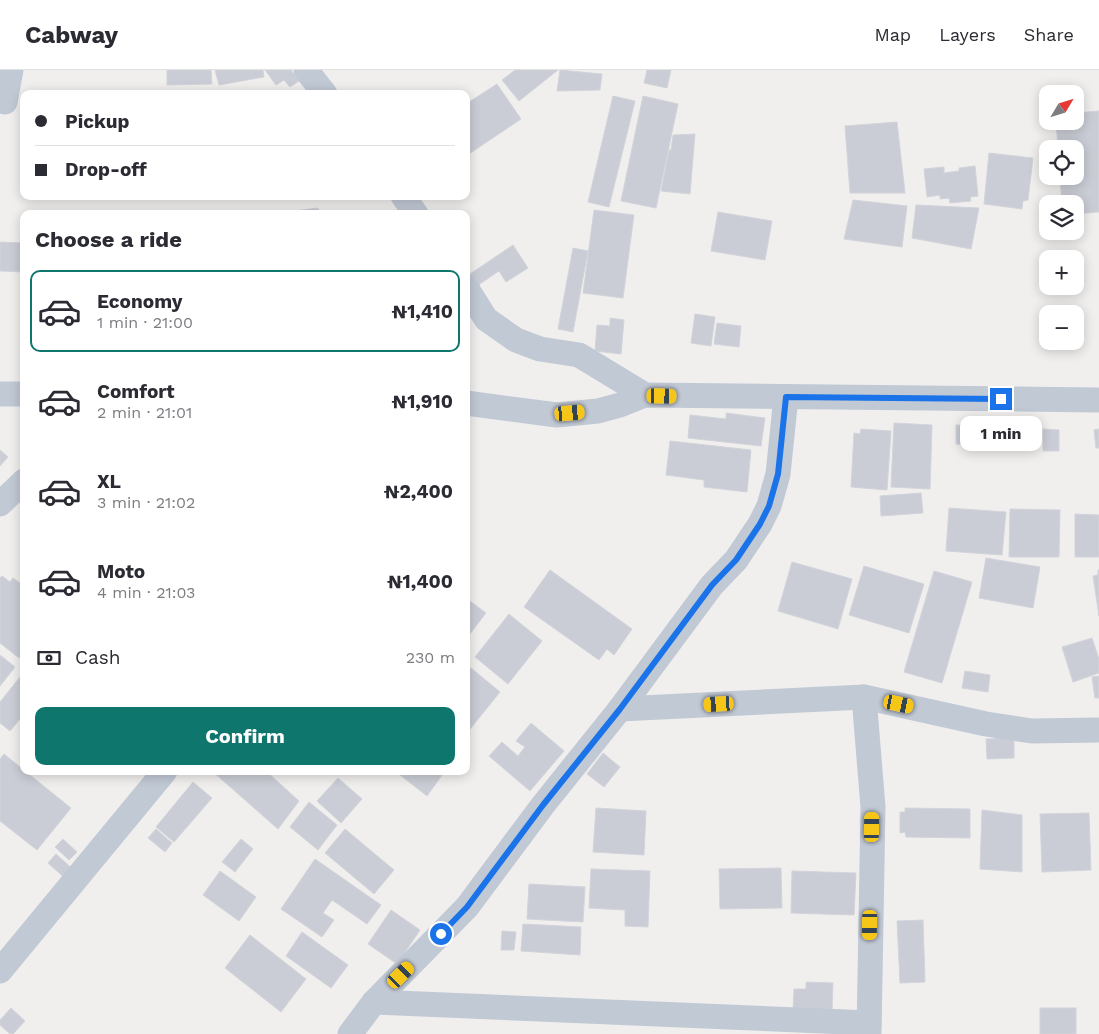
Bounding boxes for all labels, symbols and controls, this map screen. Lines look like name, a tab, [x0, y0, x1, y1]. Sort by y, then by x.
text: Cabway	[25, 21, 118, 49]
text: Map	[874, 24, 911, 45]
text: Layers	[939, 24, 996, 45]
text: Share	[1024, 24, 1074, 45]
north arrow	[1039, 85, 1084, 130]
map controls	[1039, 85, 1084, 350]
text: Pickup	[65, 110, 129, 133]
button: locate	[1039, 140, 1084, 185]
text: Drop-off	[65, 158, 147, 181]
button: layers	[1039, 195, 1084, 240]
text: Choose a ride	[35, 227, 182, 252]
button: +	[1039, 250, 1084, 295]
icon: car	[37, 289, 82, 334]
text: Economy	[97, 290, 182, 313]
text: ₦1,410	[392, 300, 453, 323]
button: −	[1039, 305, 1084, 350]
text: 1 min · 21:00	[97, 313, 193, 332]
icon: car	[37, 379, 82, 424]
text: Comfort	[97, 380, 175, 403]
car	[646, 388, 677, 404]
route end	[990, 388, 1012, 410]
text: ₦1,910	[392, 390, 453, 413]
text: 2 min · 21:01	[97, 403, 192, 422]
car	[554, 404, 585, 422]
callout: 1 min	[960, 416, 1042, 452]
text: 1 min	[980, 424, 1022, 443]
icon: car	[37, 469, 82, 514]
text: XL	[97, 470, 121, 493]
text: ₦2,400	[384, 480, 453, 503]
text: 3 min · 21:02	[97, 493, 195, 512]
icon: car	[37, 559, 82, 604]
text: Moto	[97, 560, 145, 583]
text: ₦1,400	[387, 570, 453, 593]
text: 4 min · 21:03	[97, 583, 195, 602]
icon: cash	[35, 644, 63, 672]
text: Cash	[75, 646, 121, 669]
text: 230 m	[406, 648, 455, 667]
car	[882, 694, 915, 714]
car	[703, 696, 734, 712]
button: Confirm	[35, 707, 455, 765]
car	[864, 812, 879, 842]
car	[862, 910, 877, 940]
route start	[430, 923, 452, 945]
car	[385, 959, 416, 991]

